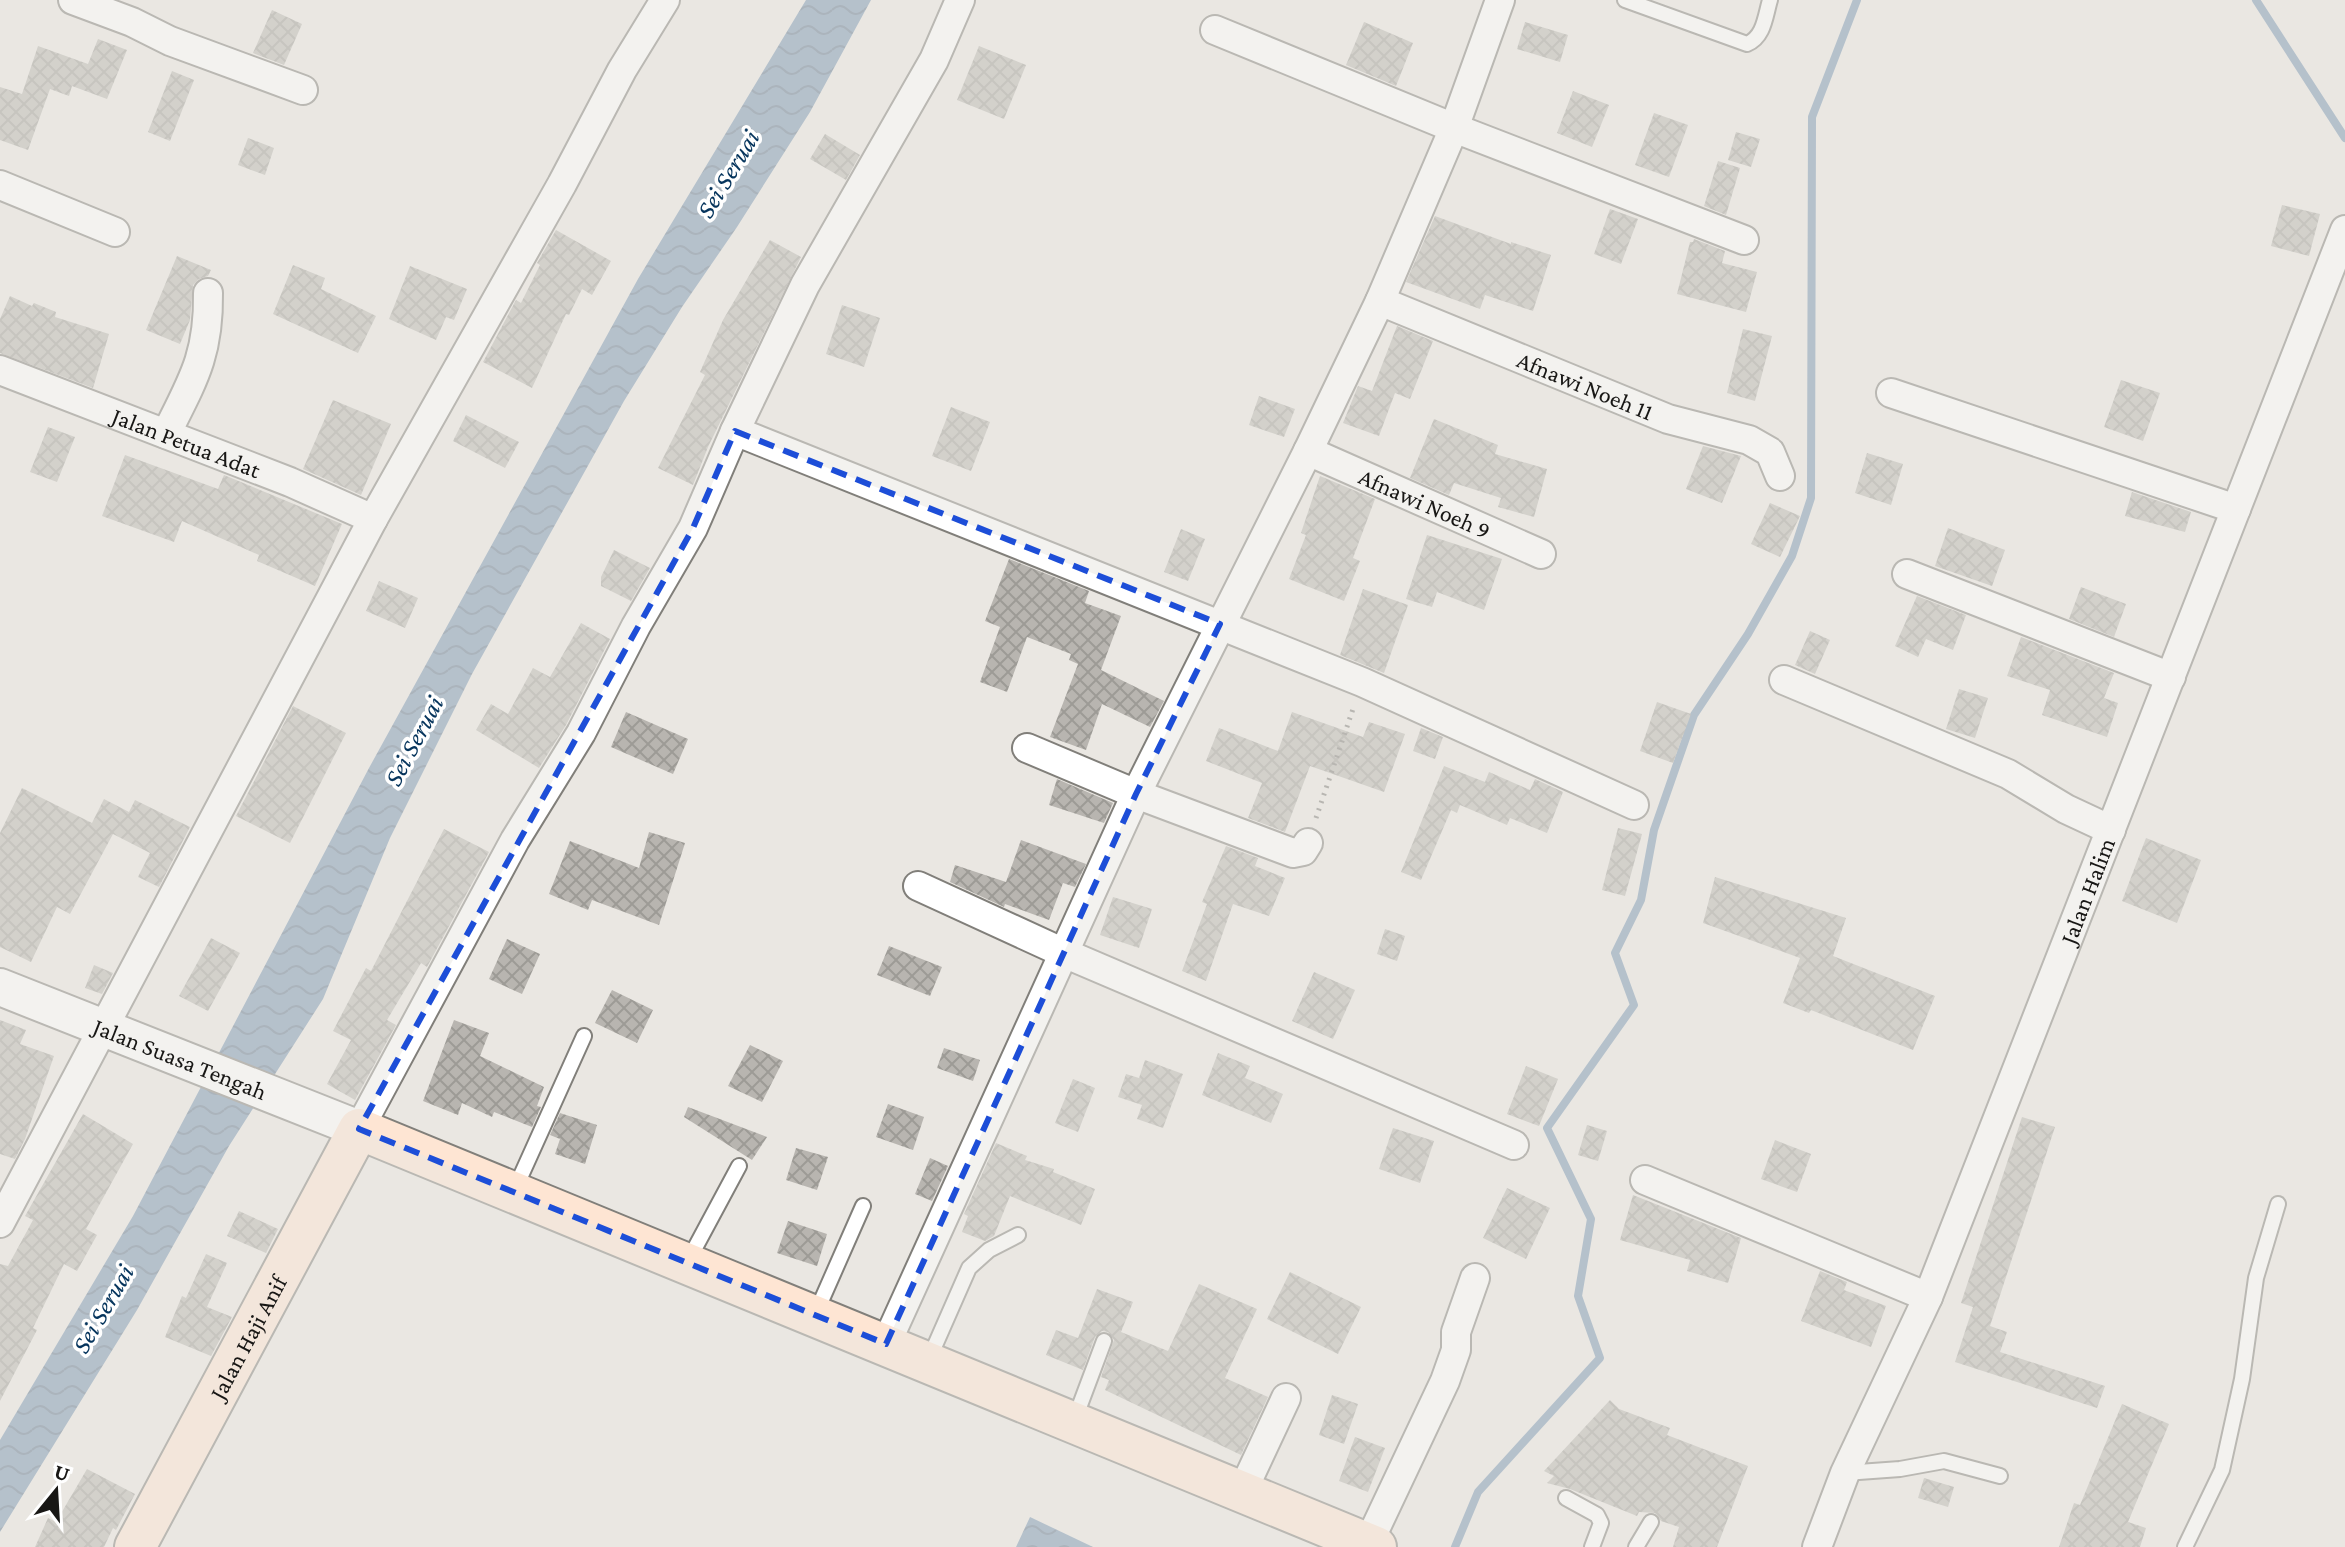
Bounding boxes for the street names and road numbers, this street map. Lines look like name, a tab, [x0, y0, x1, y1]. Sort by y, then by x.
street label: Afnawi Noeh 11	[1513, 345, 1657, 425]
street label: Jalan Petua Adat	[107, 400, 266, 483]
street label: Afnawi Noeh 9	[1355, 462, 1495, 544]
street label: Jalan Halim	[2053, 834, 2120, 949]
street label: Jalan Suasa Tengah	[88, 1011, 271, 1105]
street label: Jalan Haji Anif	[202, 1269, 292, 1405]

